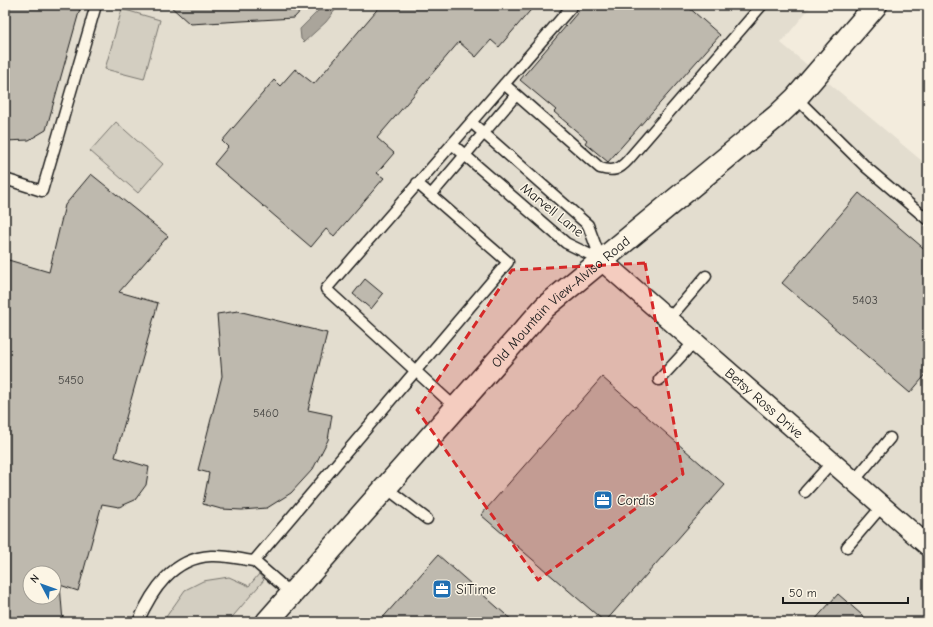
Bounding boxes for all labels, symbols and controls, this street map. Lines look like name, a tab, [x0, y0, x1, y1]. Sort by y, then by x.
street label: Marvell Lane	[517, 179, 587, 241]
street label: Old Mountain View-Alviso Road	[487, 232, 633, 371]
house number: 5403	[852, 293, 878, 307]
street label: Betsy Ross Drive	[722, 364, 807, 442]
house number: 5450	[58, 373, 84, 387]
house number: 5460	[253, 406, 279, 420]
office icon: Cordis	[592, 489, 614, 511]
place label: Cordis	[617, 492, 655, 509]
north arrow	[22, 565, 62, 605]
text: N	[28, 572, 42, 586]
office icon: SiTime	[431, 578, 453, 600]
scale bar	[783, 579, 908, 605]
place label: SiTime	[456, 581, 496, 598]
text: 50 m	[789, 586, 817, 600]

